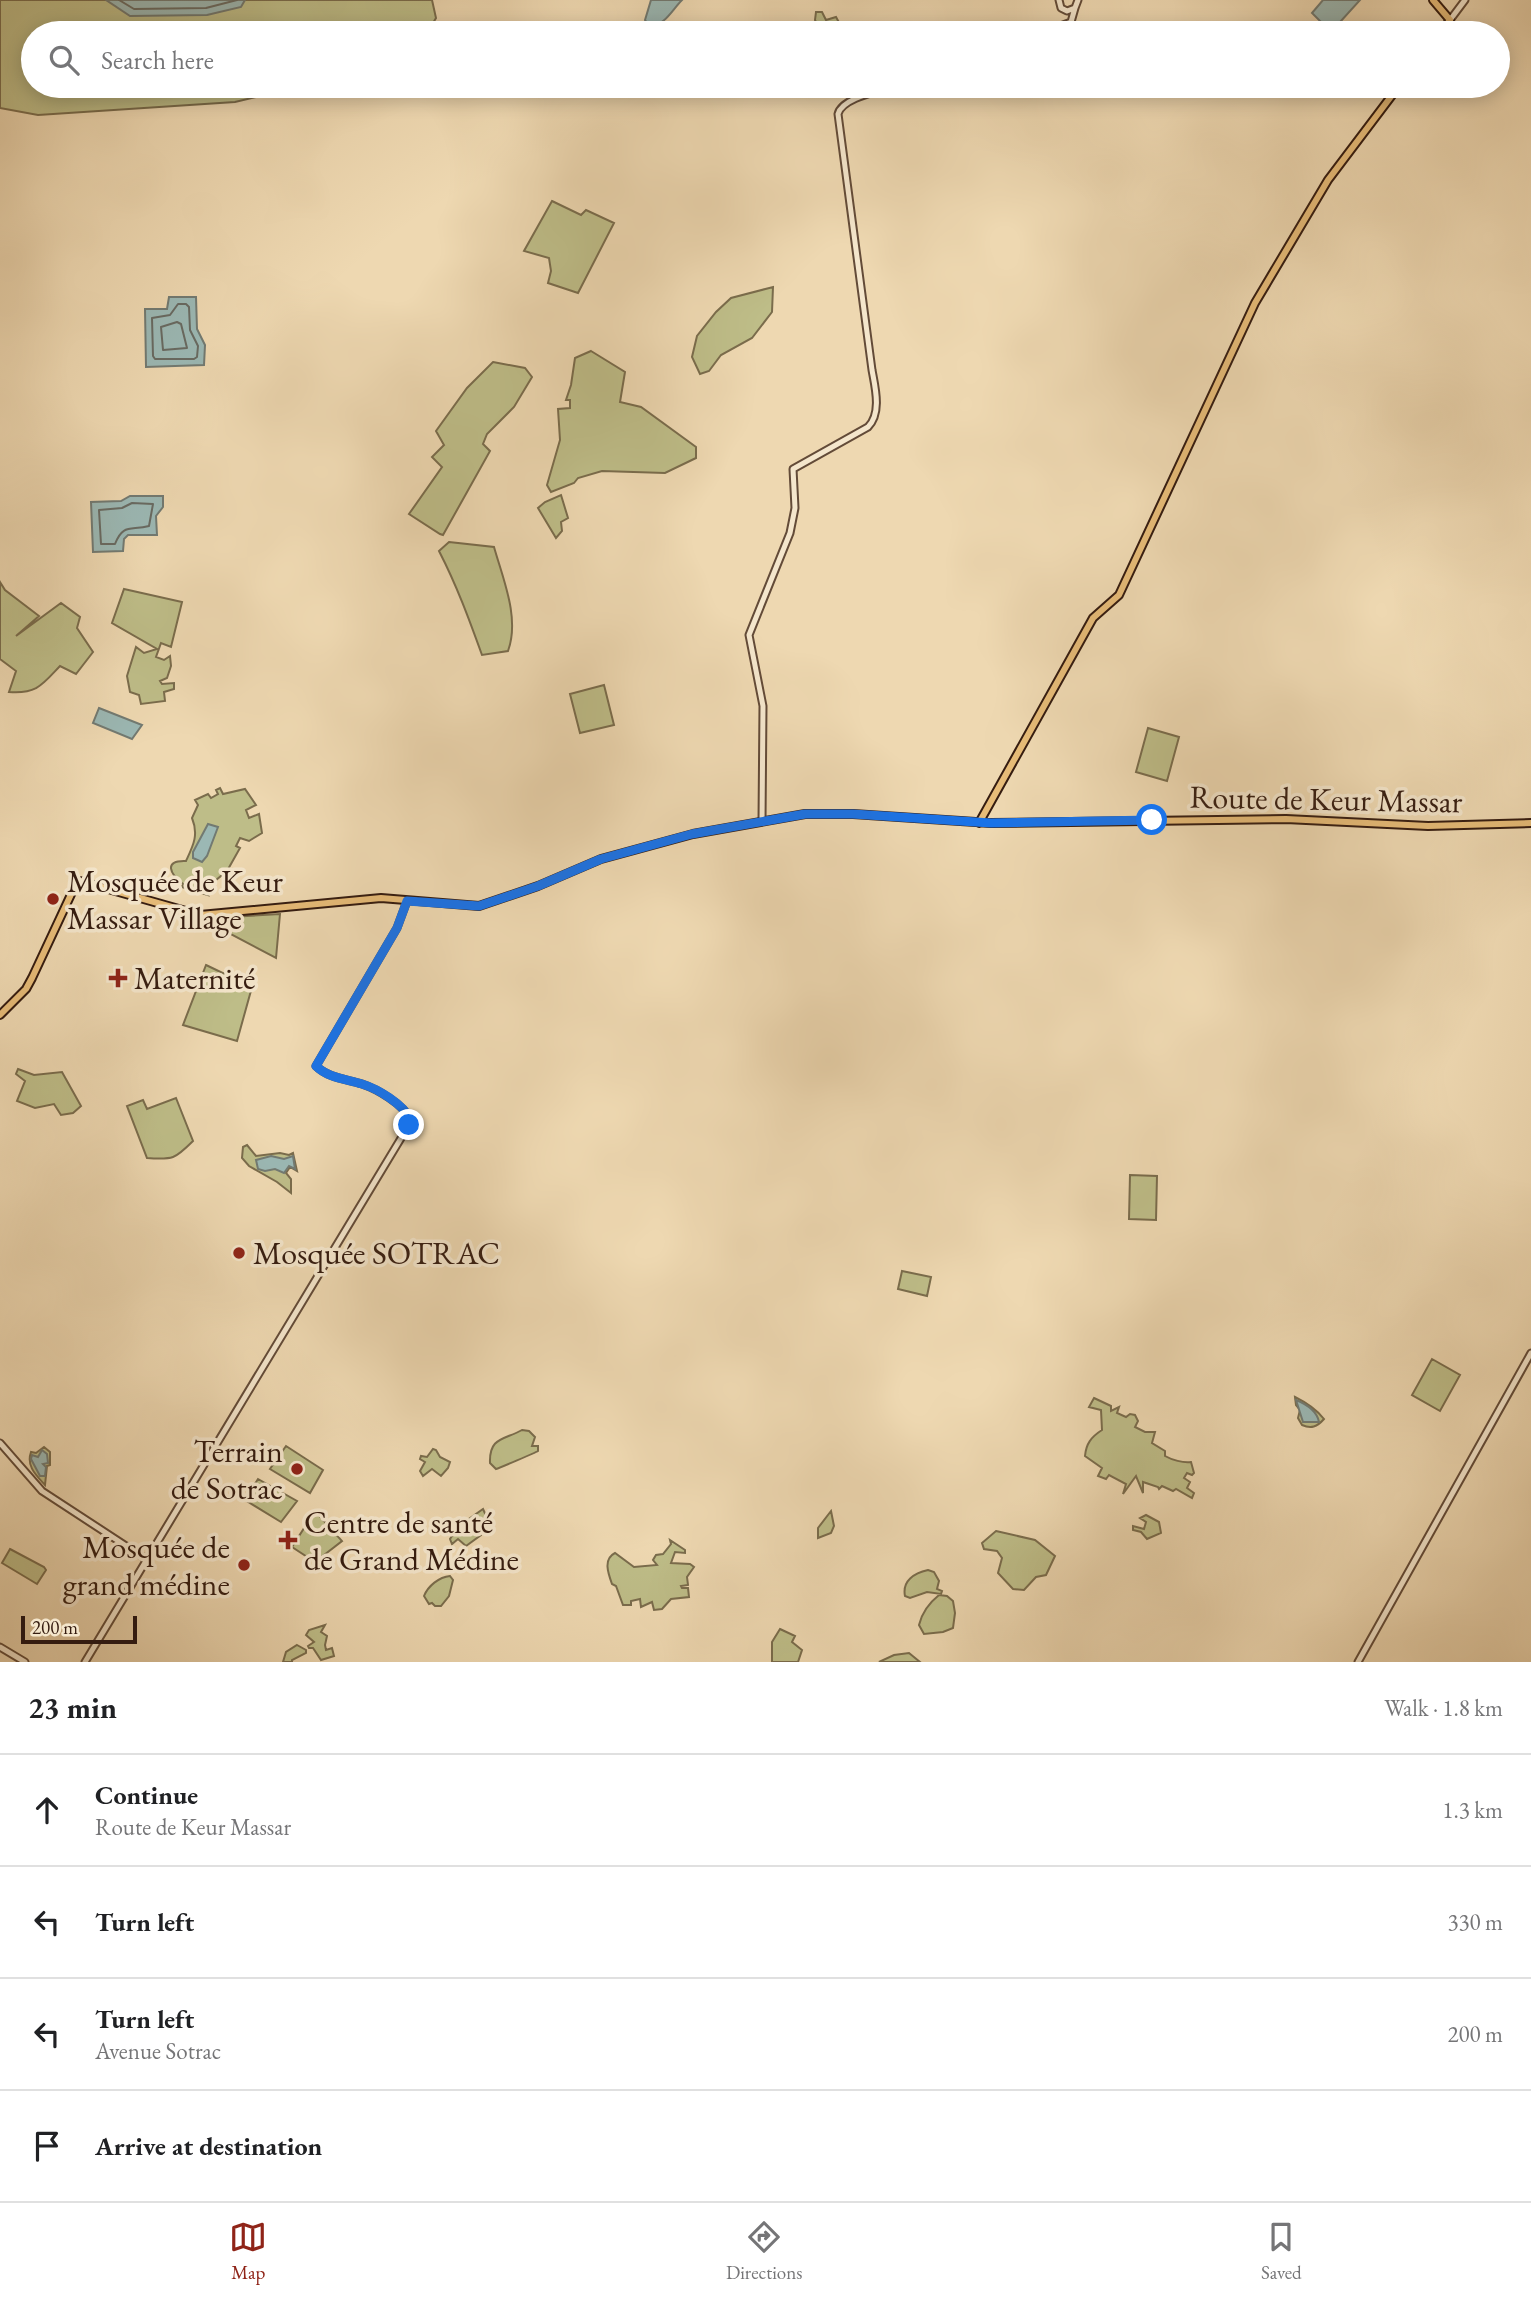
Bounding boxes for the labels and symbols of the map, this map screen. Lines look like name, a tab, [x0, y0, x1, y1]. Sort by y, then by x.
street label: Route de Keur Massar	[1189, 776, 1463, 822]
route start	[1136, 804, 1167, 835]
place label: Mosquée de Keur Massar Village	[67, 860, 283, 939]
marker: Mosquée de Keur Massar Village	[45, 891, 61, 907]
place label: Maternité	[134, 957, 255, 999]
marker: Maternité	[108, 968, 128, 988]
route end	[393, 1109, 424, 1140]
place label: Mosquée SOTRAC	[253, 1232, 500, 1274]
marker: Mosquée SOTRAC	[231, 1245, 247, 1261]
place label: Terrain de Sotrac	[171, 1430, 283, 1509]
marker: Terrain de Sotrac	[289, 1461, 305, 1477]
place label: Centre de santé de Grand Médine	[304, 1501, 519, 1580]
place label: Mosquée de grand médine	[63, 1526, 230, 1605]
marker: Centre de santé de Grand Médine	[278, 1530, 298, 1550]
marker: Mosquée de grand médine	[236, 1557, 252, 1573]
scale bar	[21, 1613, 136, 1645]

